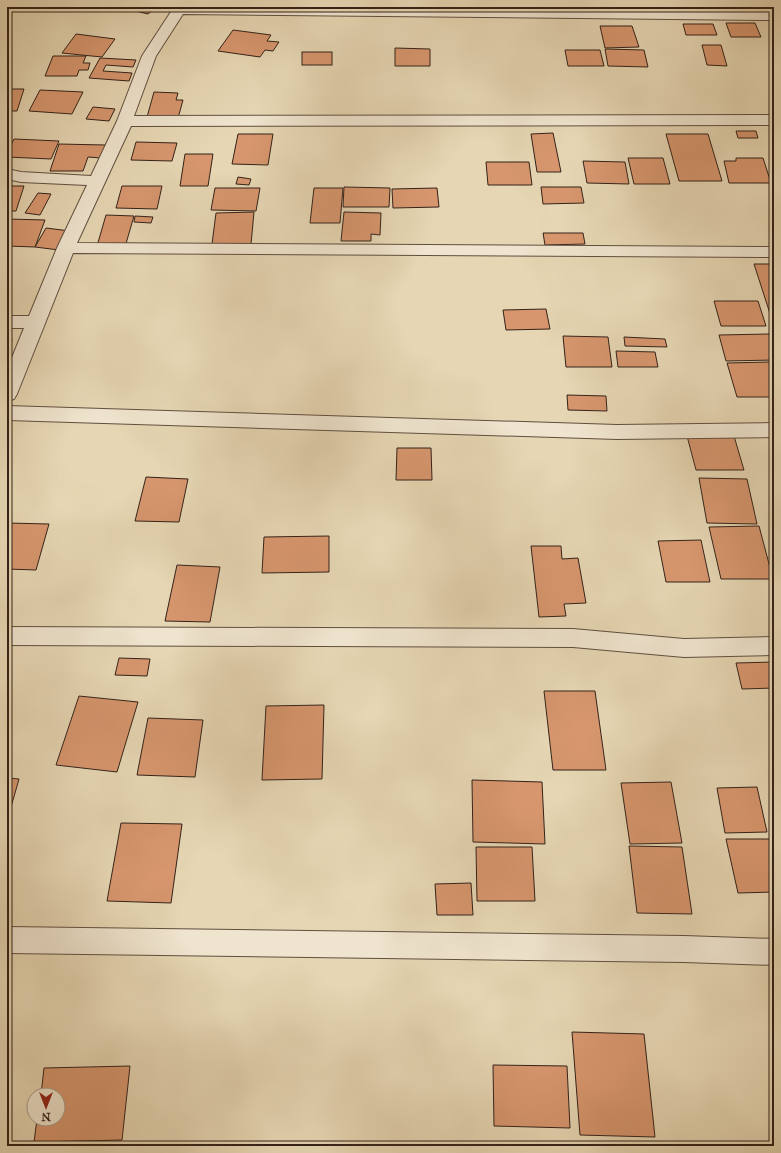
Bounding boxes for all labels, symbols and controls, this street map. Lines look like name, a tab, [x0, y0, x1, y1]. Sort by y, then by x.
north arrow	[26, 1087, 66, 1127]
text: N	[41, 1110, 51, 1123]

